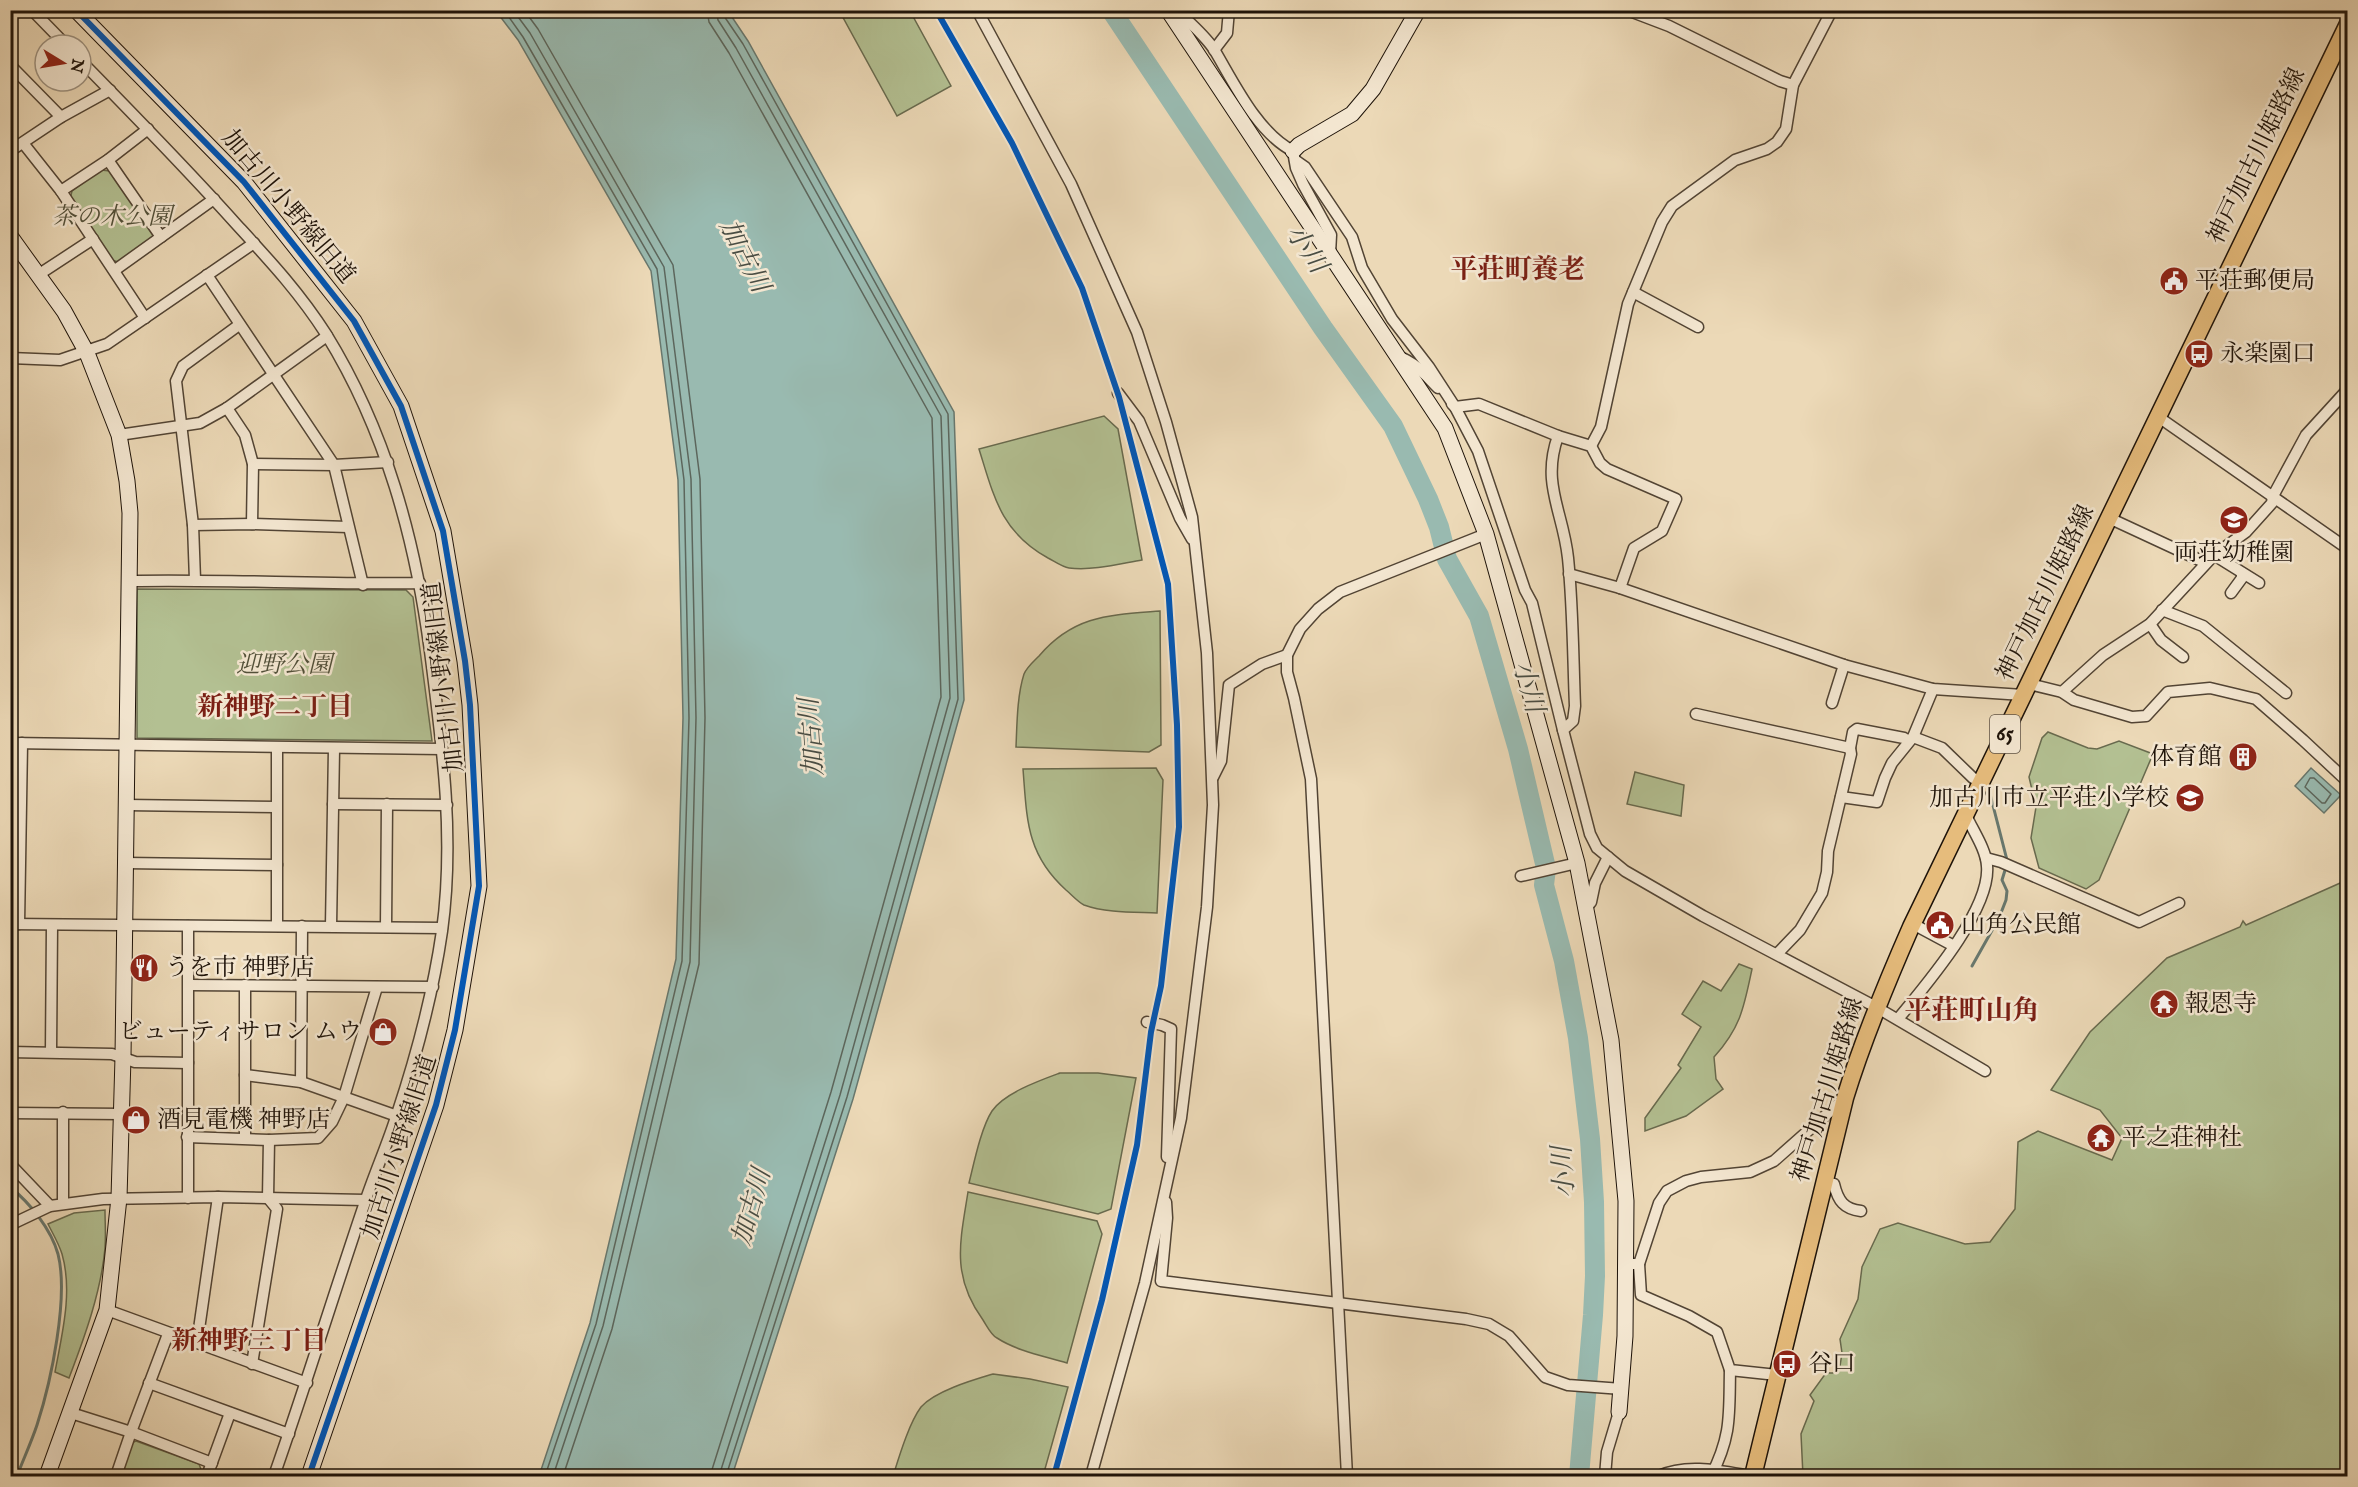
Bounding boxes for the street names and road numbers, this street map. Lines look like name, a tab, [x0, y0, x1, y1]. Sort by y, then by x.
street label: 神戸加古川姫路線	[2201, 63, 2313, 249]
street label: 加古川小野線旧道	[214, 123, 362, 291]
street label: 神戸加古川姫路線	[1990, 500, 2102, 686]
street label: 加古川小野線旧道	[417, 580, 471, 774]
road number: 65	[1990, 715, 2020, 753]
street label: 神戸加古川姫路線	[1785, 994, 1871, 1186]
street label: 加古川小野線旧道	[356, 1051, 444, 1243]

